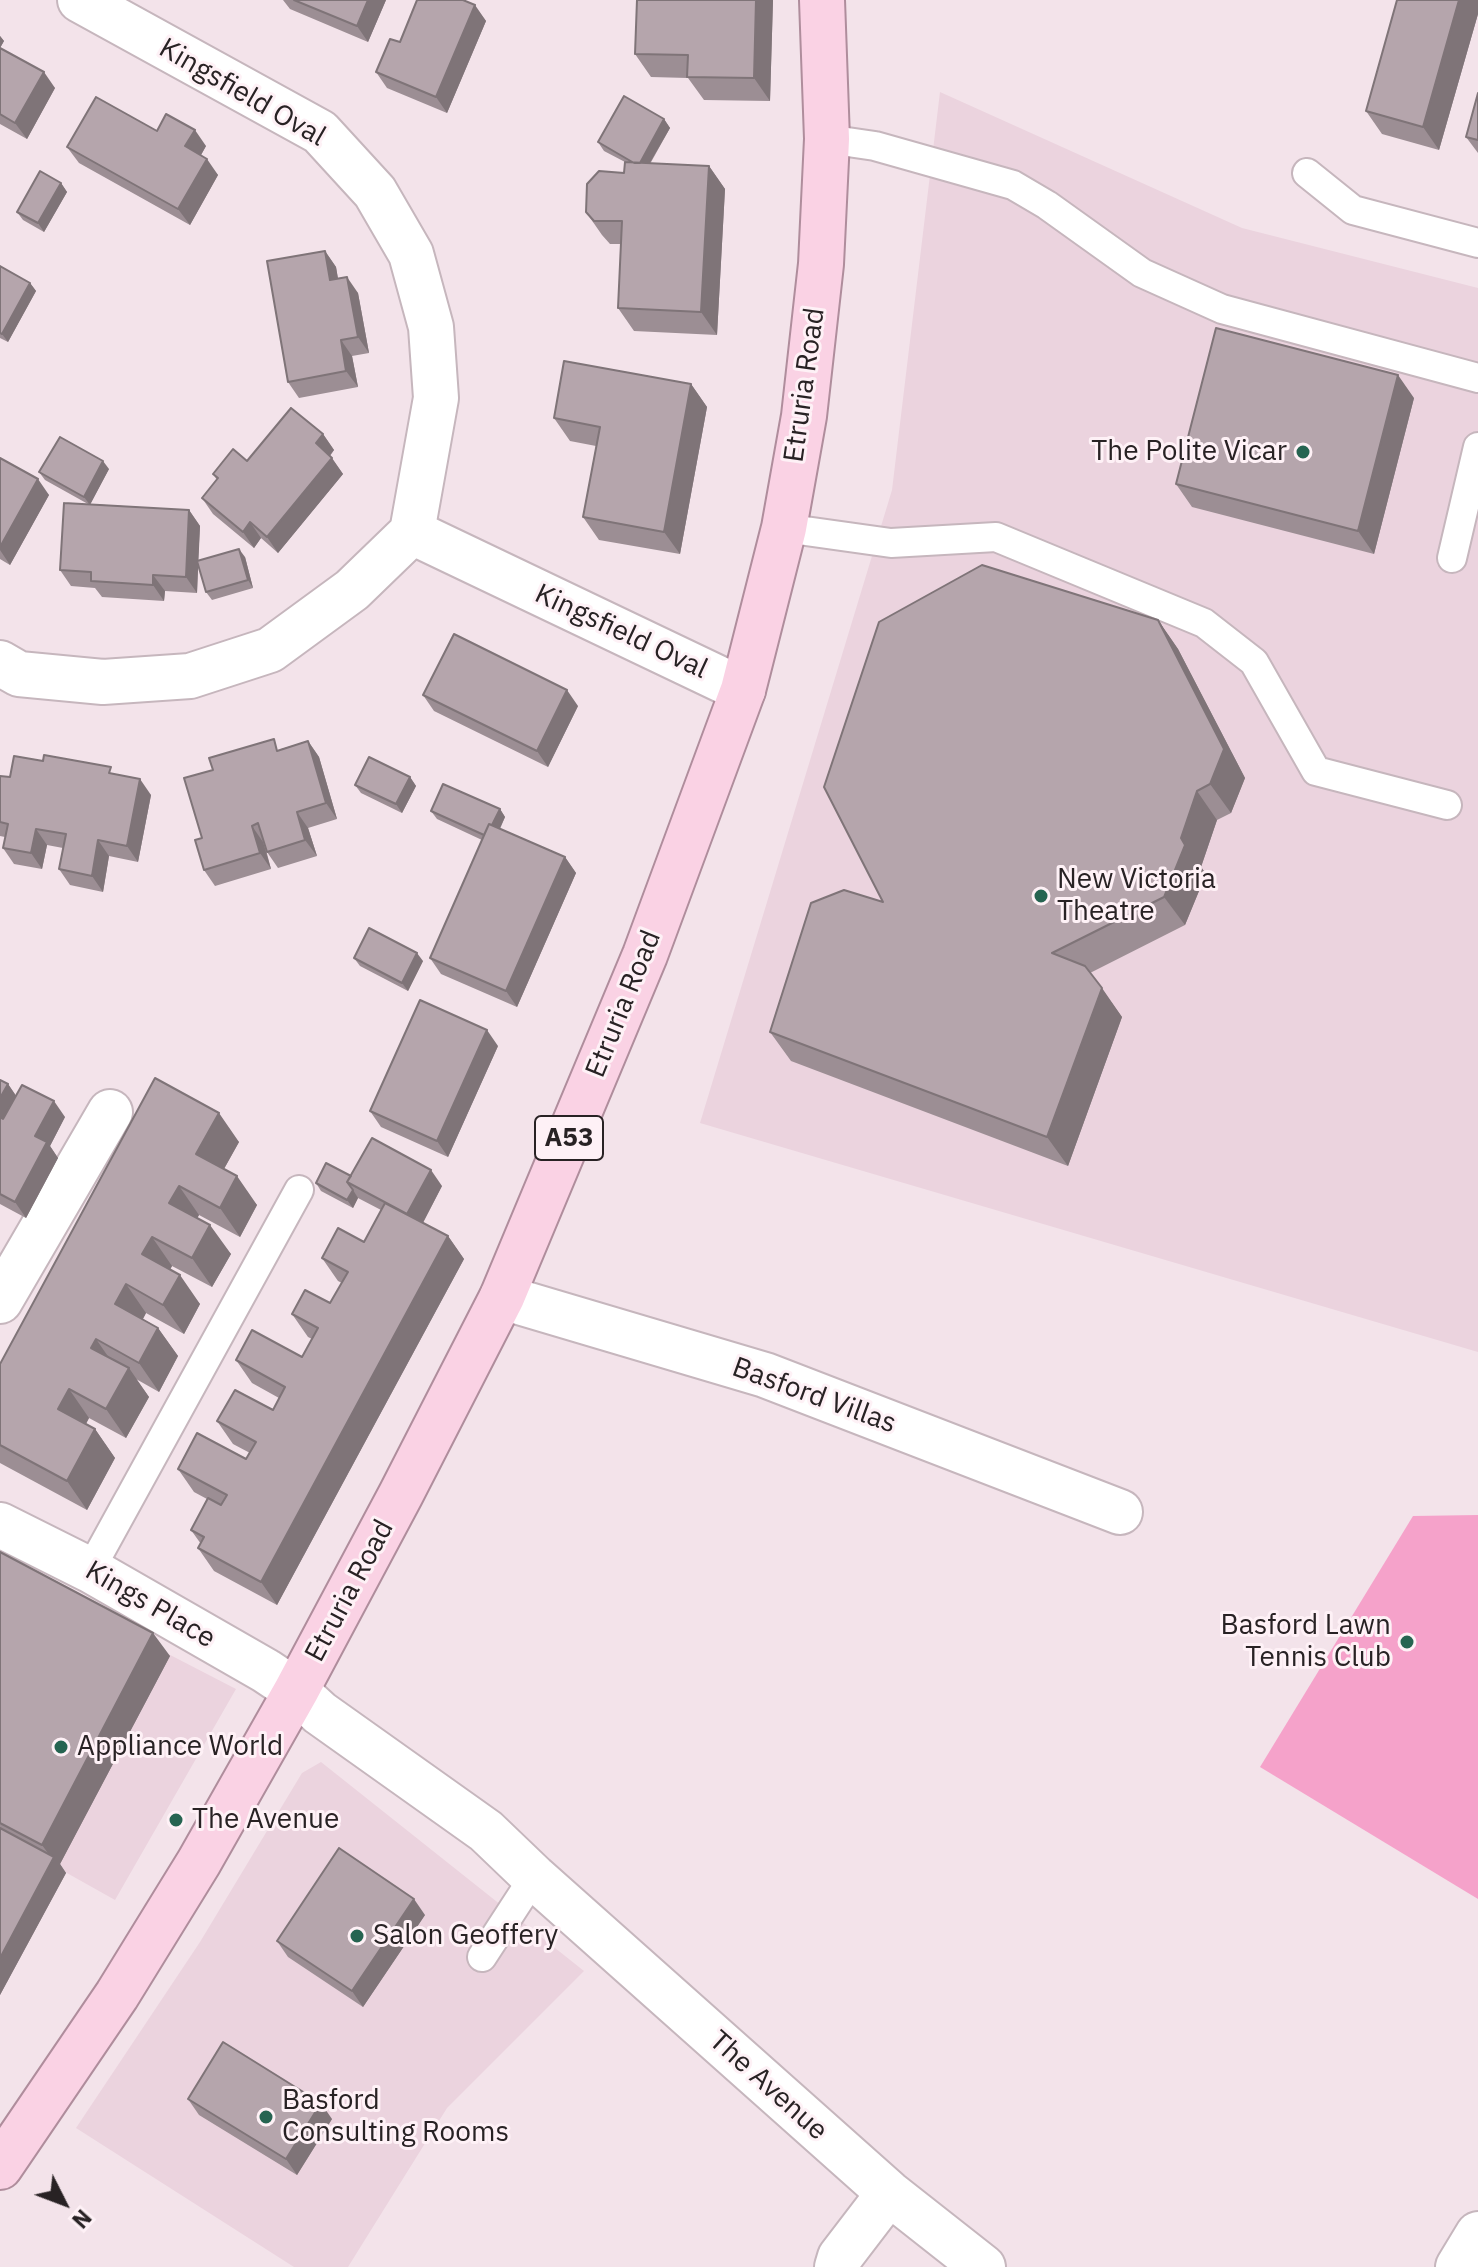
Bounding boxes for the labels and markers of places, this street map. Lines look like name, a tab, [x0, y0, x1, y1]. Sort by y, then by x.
place label: The Polite Vicar	[1091, 435, 1287, 469]
marker: The Polite Vicar	[1294, 443, 1312, 461]
place label: New Victoria Theatre	[1057, 863, 1216, 929]
marker: New Victoria Theatre	[1032, 887, 1050, 905]
place label: Basford Lawn Tennis Club	[1220, 1609, 1391, 1675]
marker: Basford Lawn Tennis Club	[1398, 1633, 1416, 1651]
place label: Appliance World	[77, 1730, 283, 1764]
marker: Appliance World	[52, 1738, 70, 1756]
place label: The Avenue	[192, 1803, 339, 1837]
marker: The Avenue	[167, 1811, 185, 1829]
place label: Salon Geoffery	[373, 1919, 558, 1953]
marker: Salon Geoffery	[348, 1927, 366, 1945]
place label: Basford Consulting Rooms	[282, 2084, 509, 2150]
marker: Basford Consulting Rooms	[257, 2108, 275, 2126]

